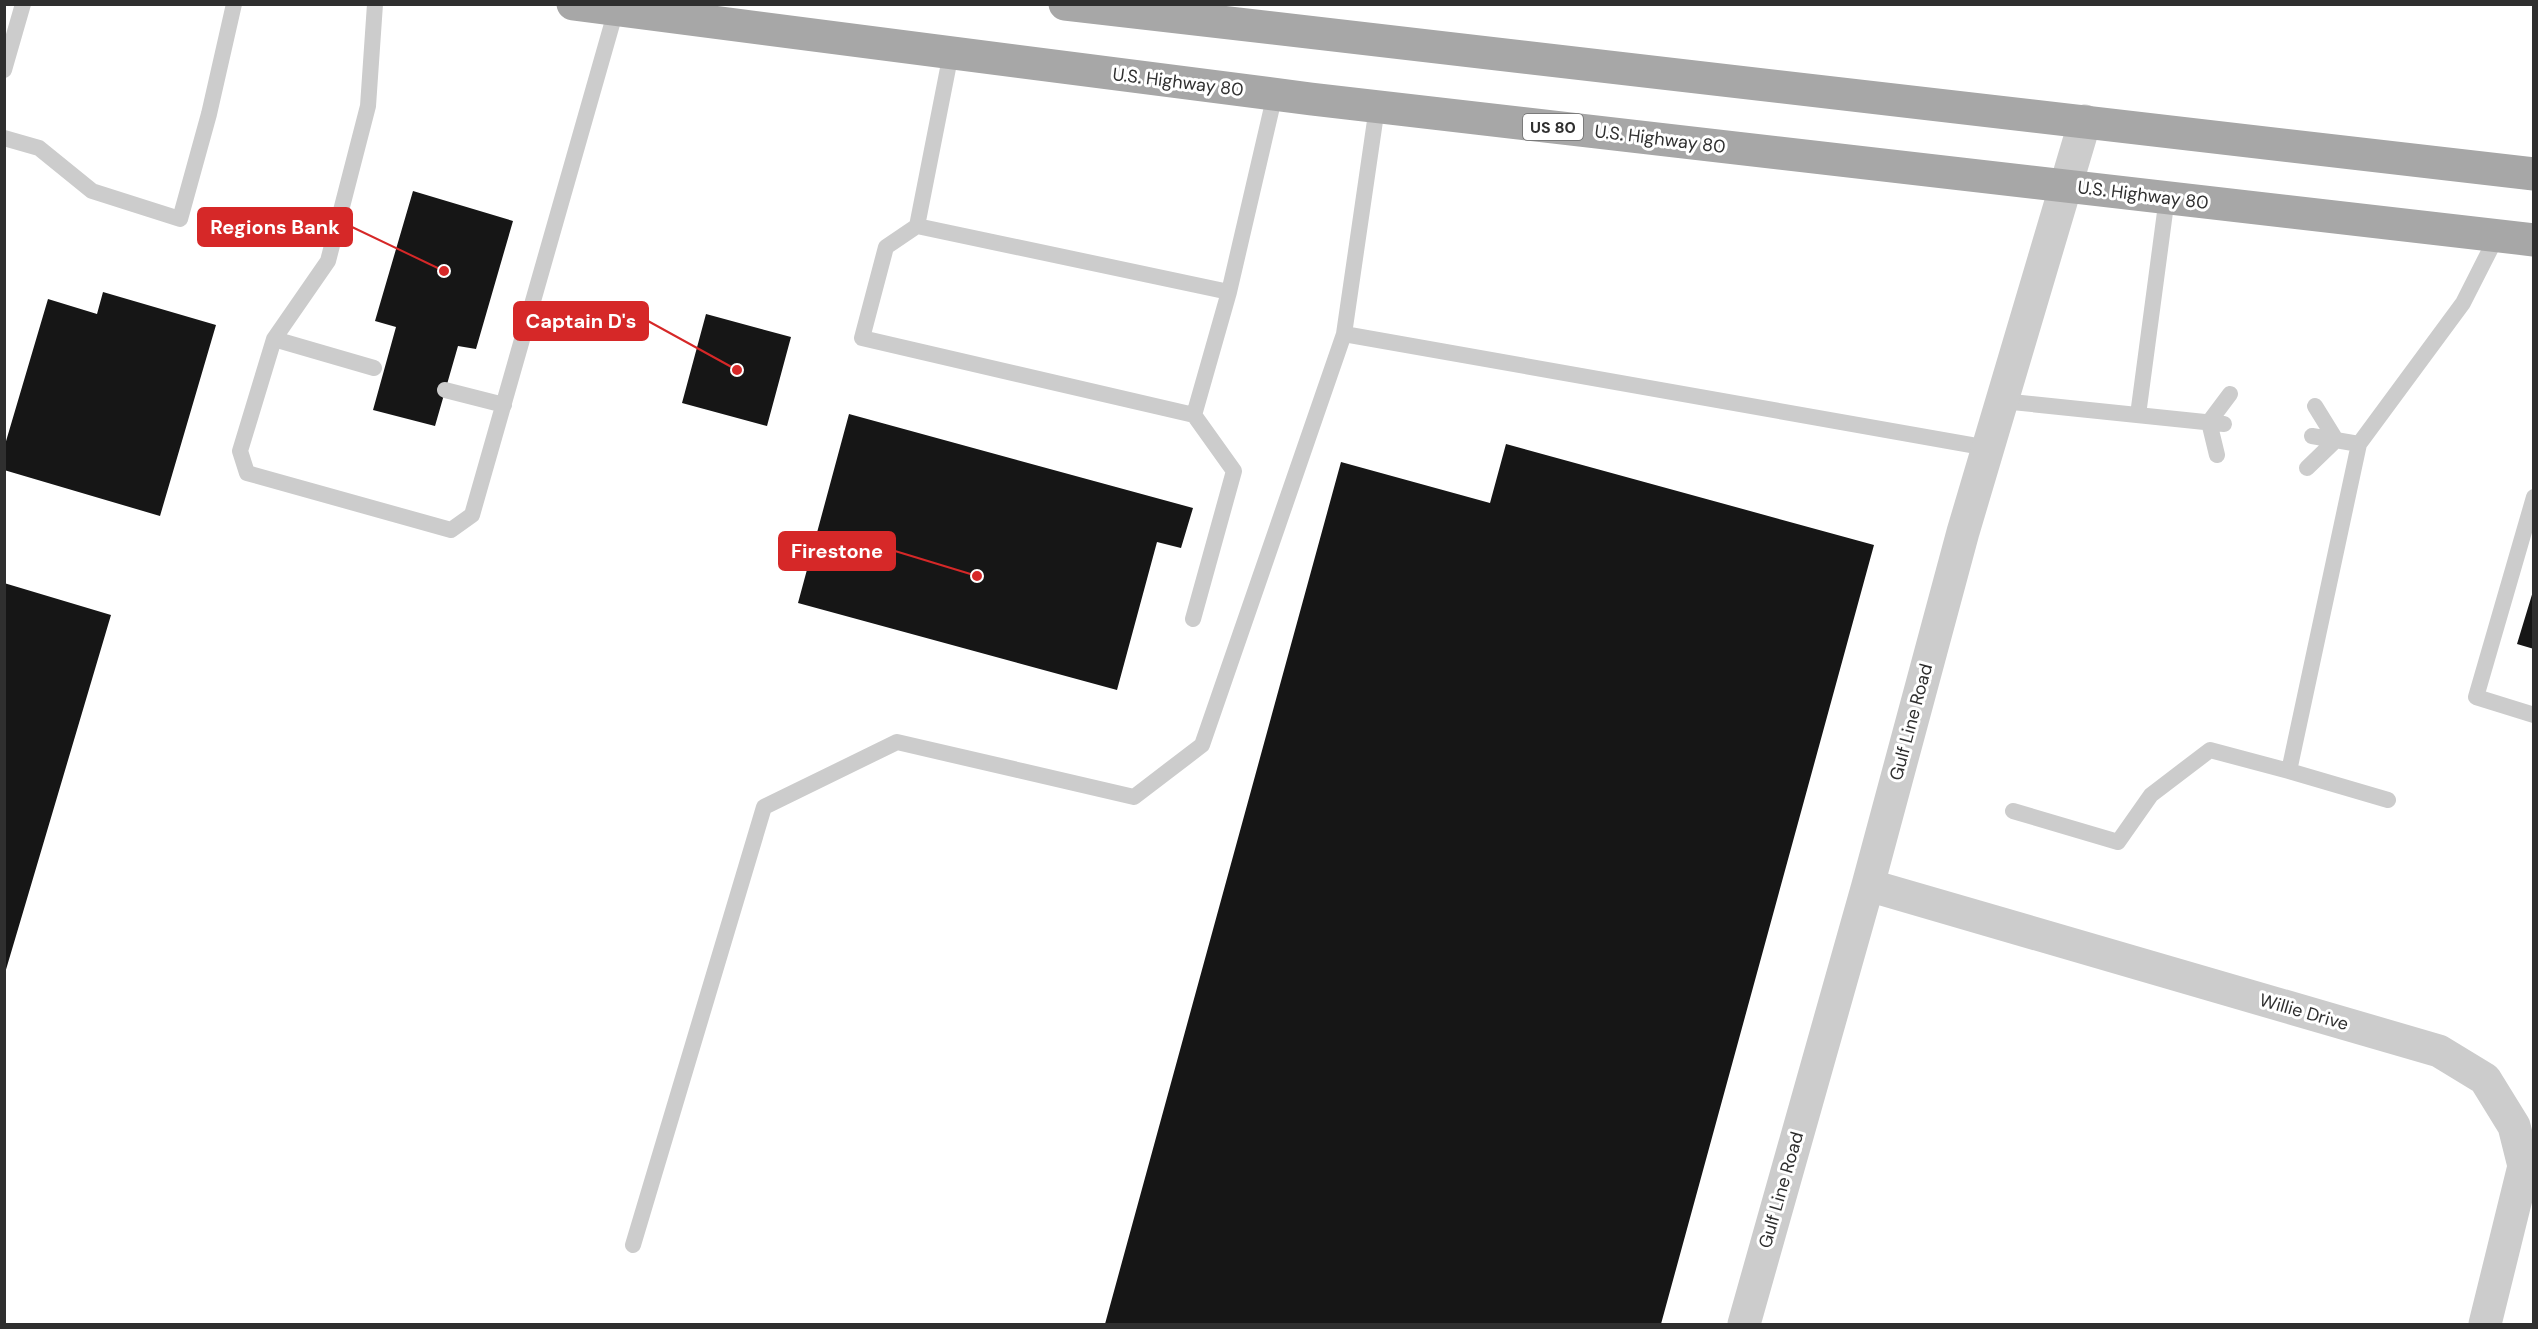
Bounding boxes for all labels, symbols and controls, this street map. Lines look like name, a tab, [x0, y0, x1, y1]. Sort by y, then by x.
street label: U.S. Highway 80	[1111, 62, 1245, 102]
road number: US 80	[1523, 114, 1583, 140]
street label: U.S. Highway 80	[1593, 119, 1727, 159]
street label: U.S. Highway 80	[2076, 175, 2210, 215]
callout: Regions Bank	[198, 208, 352, 246]
text: Regions Bank	[210, 214, 340, 240]
callout: Captain D's	[514, 302, 648, 340]
text: Captain D's	[526, 308, 636, 334]
callout: Firestone	[779, 532, 895, 570]
text: Firestone	[791, 538, 883, 564]
street label: Gulf Line Road	[1884, 661, 1938, 783]
street label: Willie Drive	[2257, 988, 2351, 1036]
street label: Gulf Line Road	[1753, 1129, 1809, 1251]

